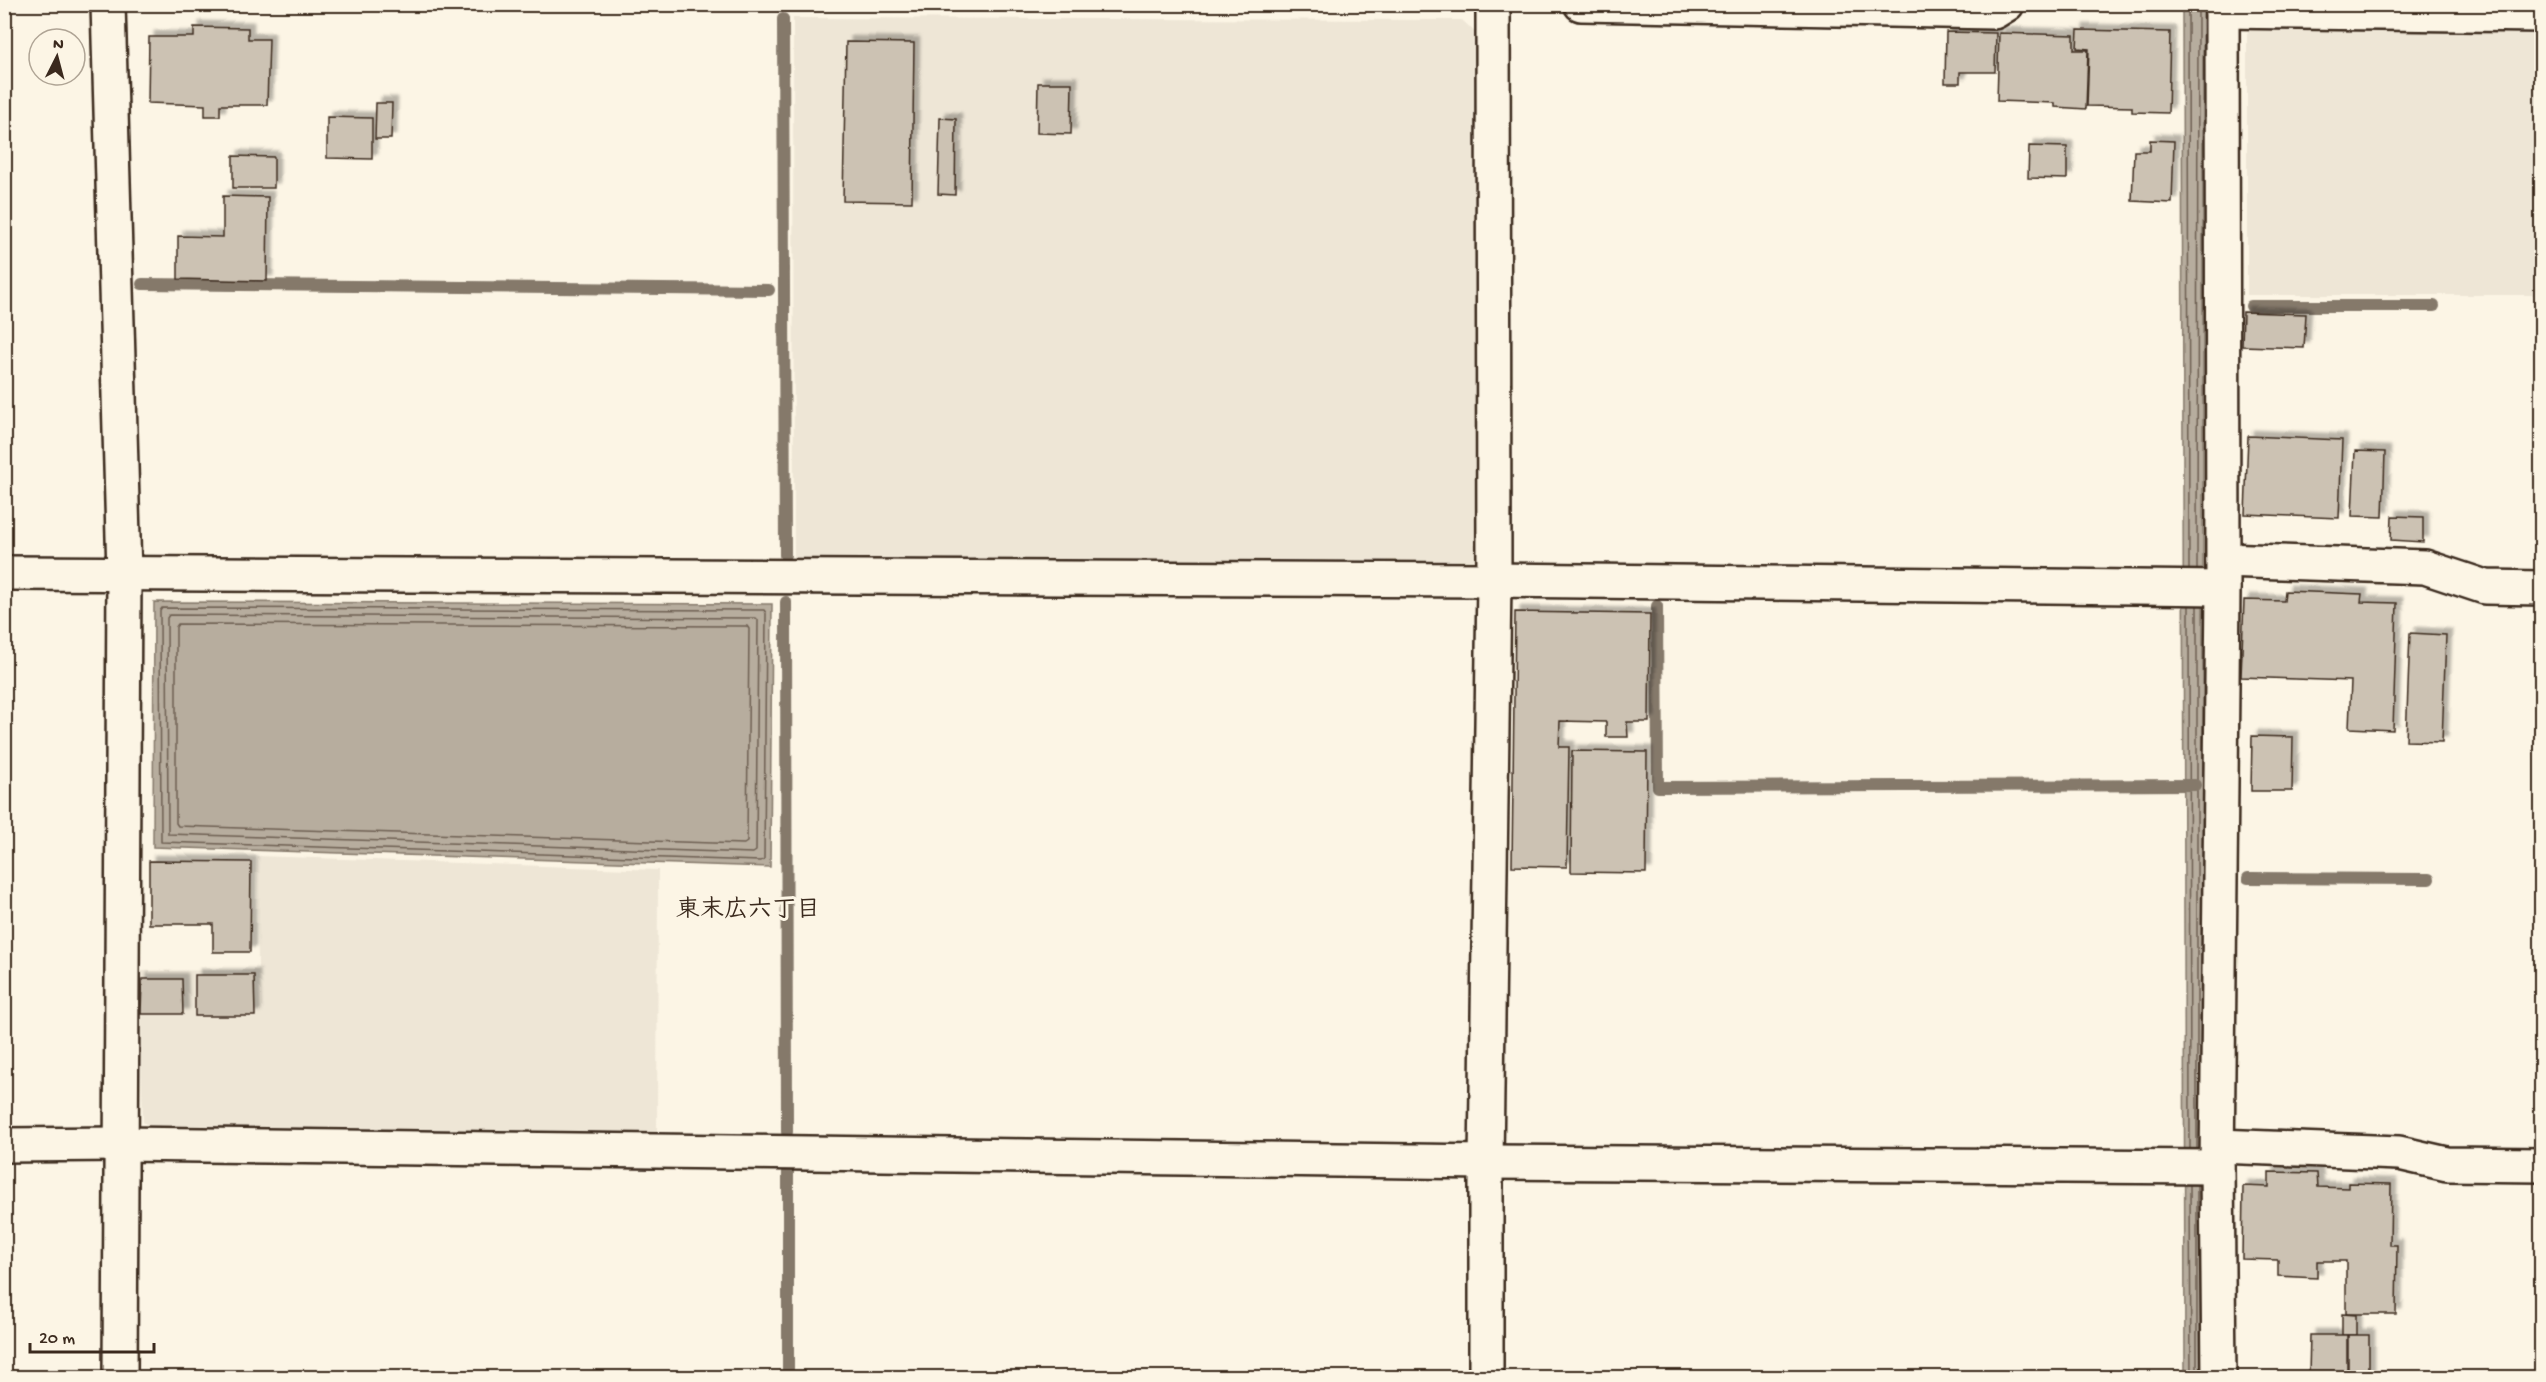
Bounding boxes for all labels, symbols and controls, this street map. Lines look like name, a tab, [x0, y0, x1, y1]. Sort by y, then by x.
north arrow	[27, 27, 87, 87]
text: N	[52, 36, 65, 56]
district label: 東末広六丁目	[676, 895, 820, 926]
scale bar	[30, 1316, 154, 1354]
text: 20 m	[39, 1329, 75, 1350]

